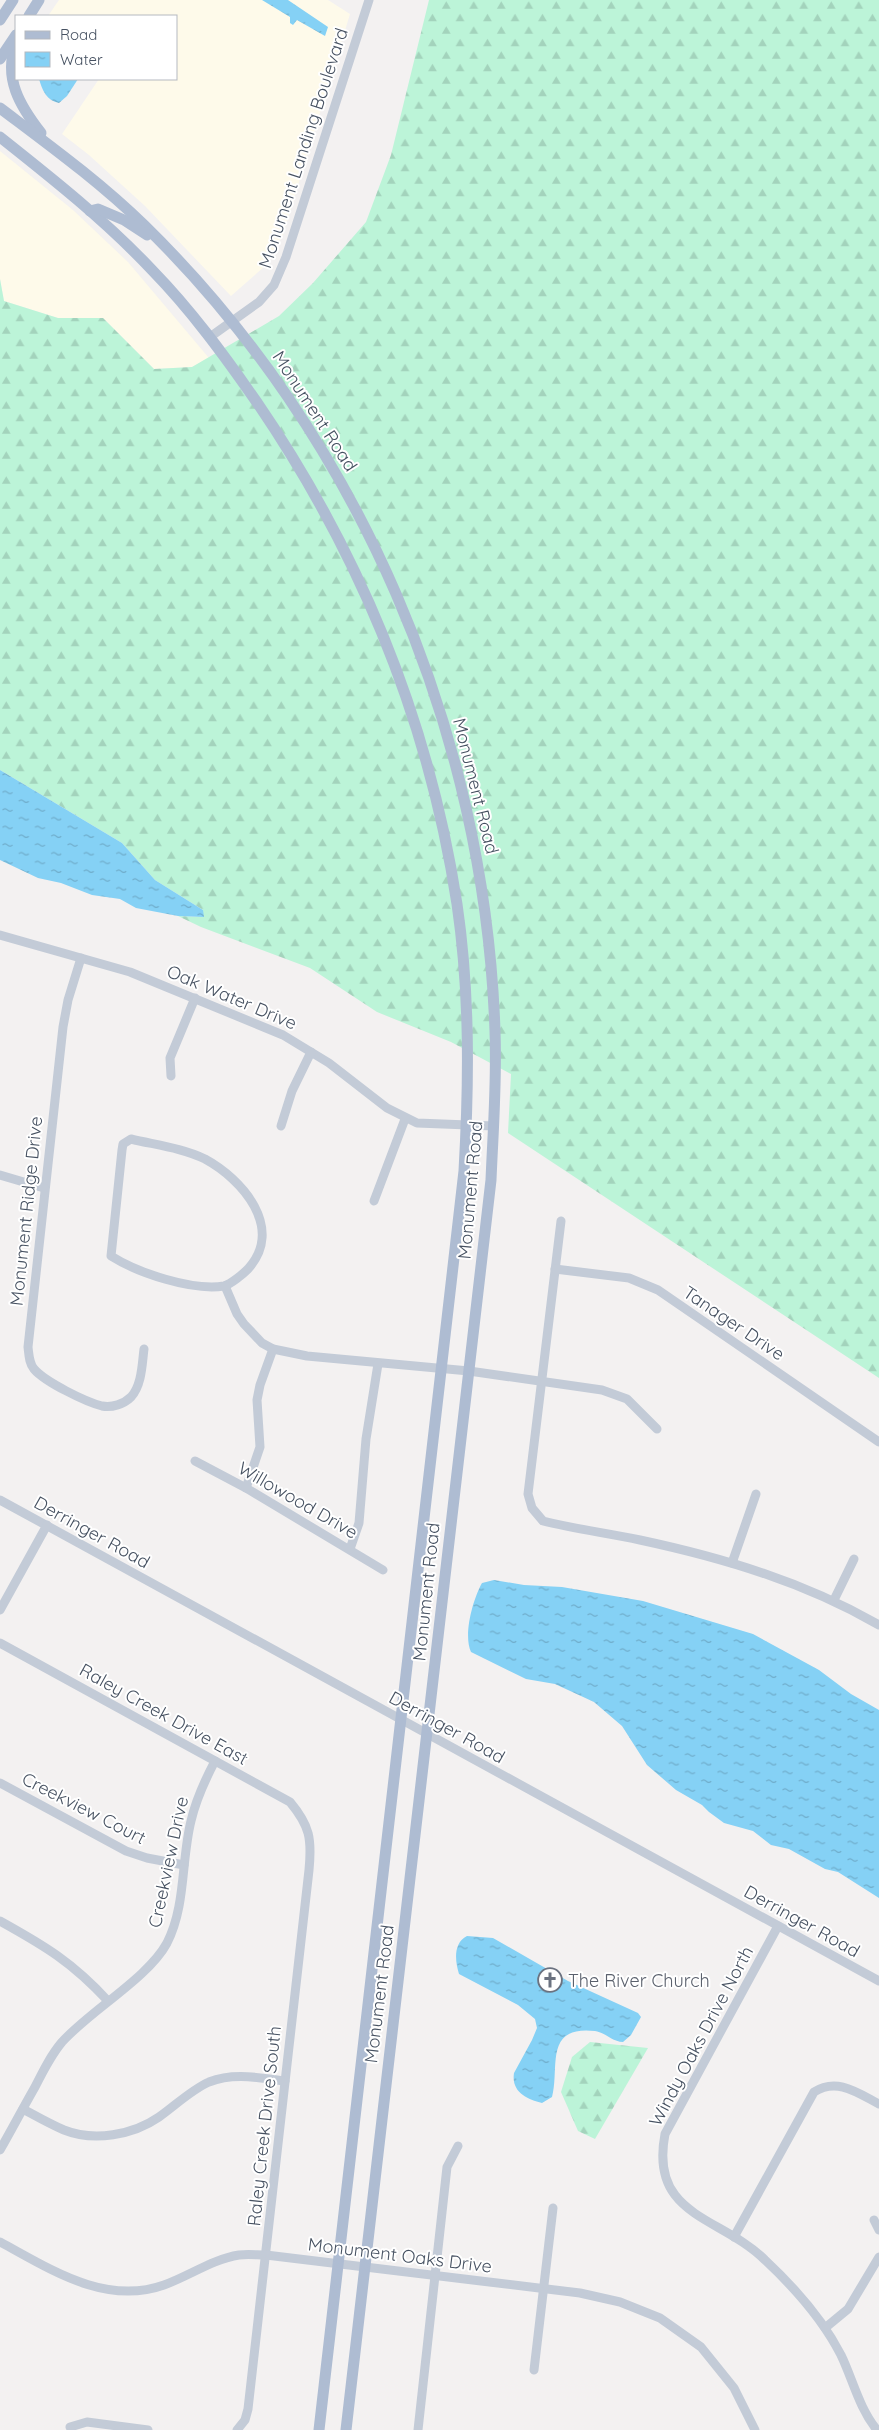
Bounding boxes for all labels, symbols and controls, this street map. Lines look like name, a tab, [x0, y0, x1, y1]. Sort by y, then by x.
legend	[15, 15, 178, 80]
text: Road	[60, 25, 97, 44]
street label: Monument Landing Boulevard	[253, 25, 353, 271]
text: Water	[60, 50, 103, 69]
street label: Monument Road	[267, 346, 363, 476]
street label: Monument Road	[448, 716, 504, 856]
street label: Oak Water Drive	[164, 959, 300, 1035]
street label: Monument Ridge Drive	[5, 1115, 47, 1307]
street label: Monument Road	[452, 1120, 488, 1260]
street label: Tanager Drive	[679, 1281, 789, 1365]
street label: Willowood Drive	[234, 1456, 362, 1544]
street label: Derringer Road	[30, 1491, 154, 1573]
street label: Monument Road	[407, 1522, 445, 1662]
street label: Raley Creek Drive East	[76, 1658, 252, 1770]
street label: Derringer Road	[385, 1686, 509, 1768]
street label: Creekview Court	[18, 1767, 150, 1849]
street label: Creekview Drive	[143, 1794, 193, 1930]
street label: Derringer Road	[740, 1880, 864, 1962]
street label: Monument Road	[359, 1924, 399, 2064]
street label: Windy Oaks Drive North	[644, 1942, 758, 2130]
church icon: The River Church	[537, 1967, 563, 1993]
place label: The River Church	[568, 1969, 710, 1992]
street label: Raley Creek Drive South	[242, 2025, 286, 2227]
street label: Monument Oaks Drive	[307, 2232, 493, 2278]

